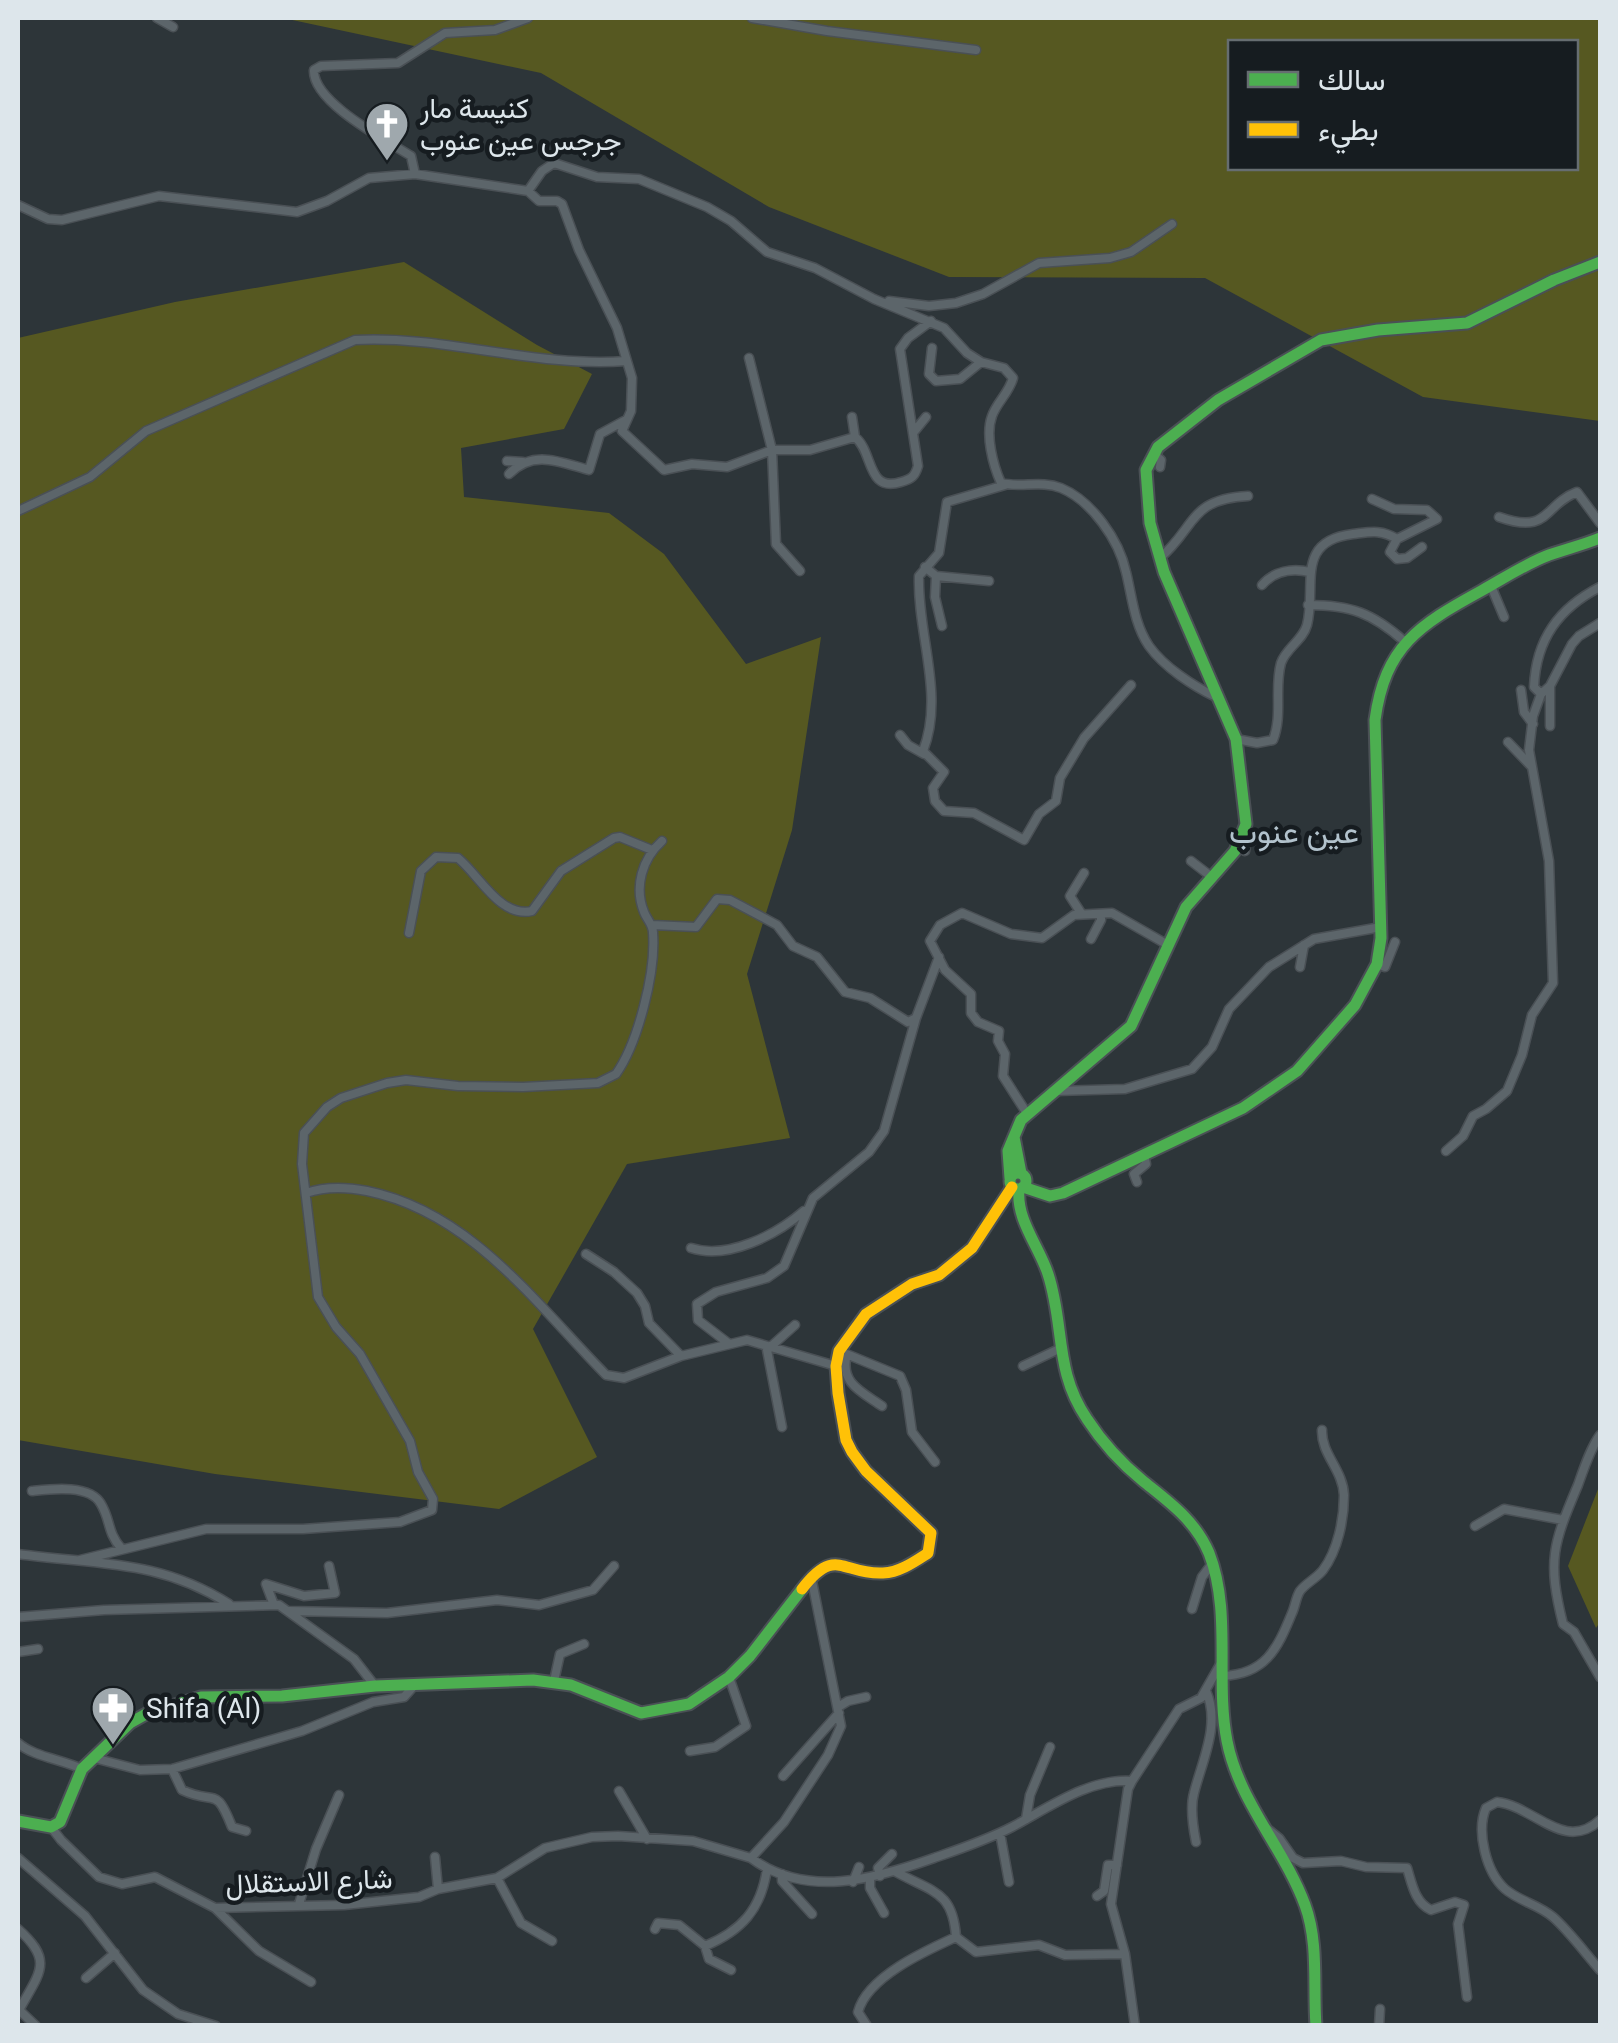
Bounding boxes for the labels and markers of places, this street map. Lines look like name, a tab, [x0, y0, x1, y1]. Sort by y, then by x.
place label: كنيسة مار جرجس عين عنوب	[419, 92, 622, 158]
church icon: كنيسة مار جرجس عين عنوب	[364, 101, 410, 162]
pharmacy icon: Shifa (Al)	[90, 1685, 136, 1746]
place label: Shifa (Al)	[146, 1692, 261, 1725]

